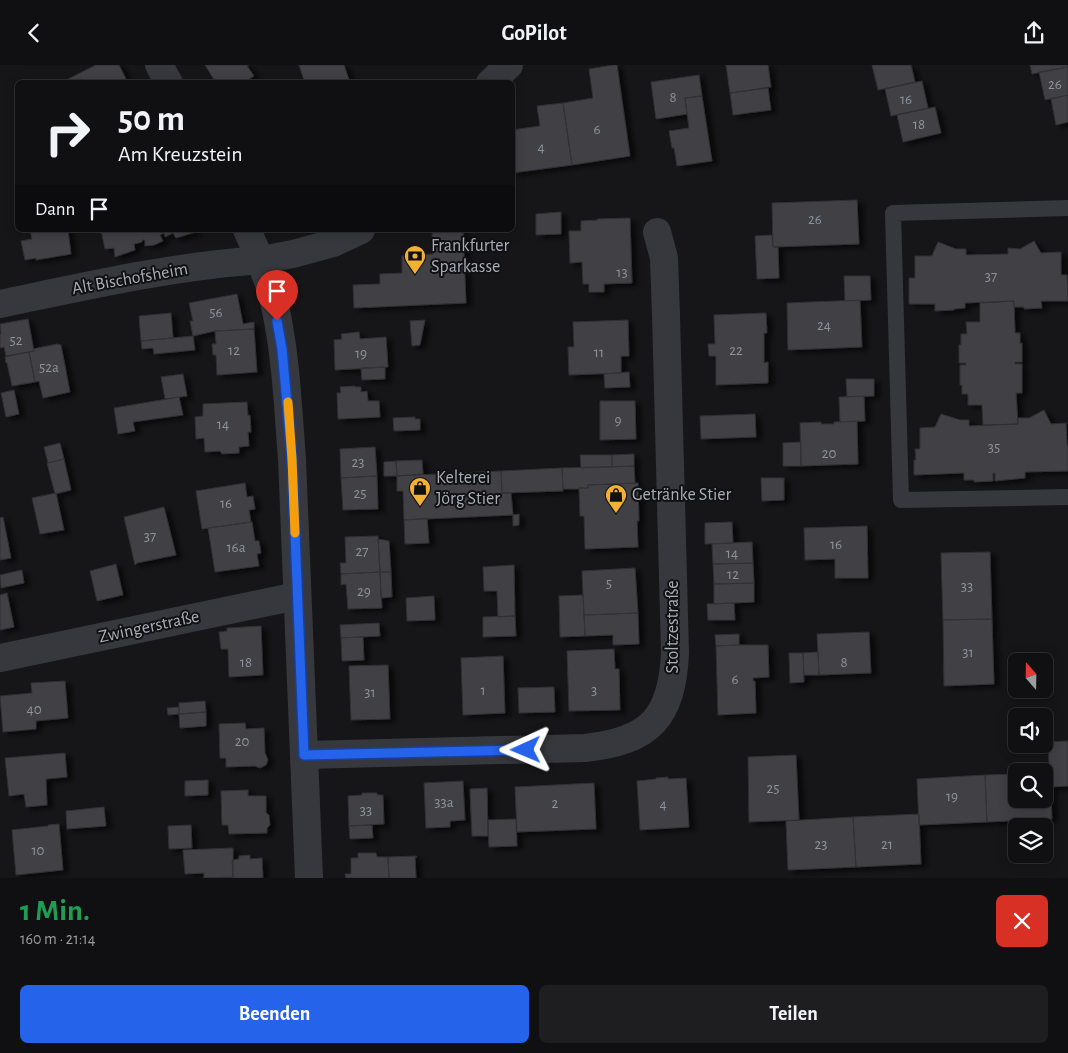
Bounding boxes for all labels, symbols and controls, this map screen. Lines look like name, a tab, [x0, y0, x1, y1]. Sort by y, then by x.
icon: back	[20, 19, 48, 47]
icon: share	[1020, 19, 1048, 47]
text: GoPilot	[501, 22, 567, 44]
house number: 26	[1048, 77, 1062, 92]
house number: 8	[669, 90, 677, 105]
house number: 16	[900, 92, 912, 107]
icon: right	[35, 100, 100, 165]
text: 50 m	[118, 102, 185, 137]
house number: 18	[913, 117, 925, 132]
house number: 6	[593, 122, 601, 137]
house number: 4	[537, 140, 545, 155]
text: Am Kreuzstein	[118, 143, 243, 165]
icon: arrive	[85, 195, 113, 223]
text: Dann	[35, 200, 75, 219]
house number: 26	[808, 212, 822, 227]
place label: Frankfurter Sparkasse	[431, 237, 509, 276]
bank icon: Frankfurter Sparkasse	[403, 244, 427, 275]
street label: Alt Bischofsheim	[71, 260, 189, 298]
house number: 13	[616, 265, 628, 280]
house number: 37	[985, 269, 997, 284]
pin	[256, 270, 298, 321]
icon: arrive	[263, 277, 291, 305]
house number: 56	[209, 305, 223, 320]
house number: 24	[817, 318, 831, 333]
house number: 52	[9, 333, 23, 348]
house number: 12	[228, 343, 240, 358]
house number: 22	[729, 343, 743, 358]
house number: 11	[594, 345, 604, 360]
house number: 19	[355, 346, 367, 361]
house number: 52a	[39, 360, 59, 375]
house number: 9	[614, 413, 622, 428]
house number: 14	[217, 417, 229, 432]
house number: 35	[988, 440, 1000, 455]
house number: 20	[822, 446, 836, 461]
house number: 23	[351, 455, 365, 470]
place label: Kelterei Jörg Stier	[436, 469, 500, 508]
shop icon: Kelterei Jörg Stier	[408, 476, 432, 507]
shop icon: Getränke Stier	[604, 483, 628, 514]
house number: 25	[353, 486, 367, 501]
place label: Getränke Stier	[632, 486, 732, 504]
house number: 16	[220, 496, 232, 511]
house number: 37	[144, 529, 156, 544]
house number: 16	[830, 537, 842, 552]
house number: 16a	[226, 540, 246, 555]
house number: 27	[355, 544, 369, 559]
house number: 14	[726, 546, 738, 561]
house number: 12	[727, 567, 739, 582]
house number: 5	[606, 576, 612, 591]
house number: 33	[961, 579, 973, 594]
street label: Stoltzestraße	[664, 580, 682, 674]
house number: 29	[357, 584, 371, 599]
street label: Zwingerstraße	[97, 608, 201, 646]
house number: 31	[962, 645, 974, 660]
north arrow	[1008, 653, 1052, 697]
map controls	[1008, 653, 1053, 863]
house number: 18	[240, 655, 252, 670]
house number: 8	[840, 655, 848, 670]
house number: 6	[731, 672, 739, 687]
house number: 1	[480, 683, 486, 698]
house number: 3	[591, 683, 597, 698]
house number: 31	[364, 685, 376, 700]
house number: 40	[26, 702, 42, 717]
button: sound	[1008, 708, 1053, 753]
position arrow	[499, 723, 551, 775]
house number: 20	[235, 734, 249, 749]
button: search	[1008, 763, 1053, 808]
house number: 25	[766, 781, 780, 796]
house number: 19	[946, 789, 958, 804]
house number: 33a	[434, 795, 454, 810]
house number: 2	[552, 796, 559, 811]
house number: 4	[659, 797, 667, 812]
house number: 33	[360, 803, 372, 818]
button: layers	[1008, 818, 1053, 863]
house number: 23	[814, 837, 828, 852]
house number: 21	[881, 837, 893, 852]
house number: 10	[31, 843, 45, 858]
button: close	[996, 895, 1048, 947]
text: 1 Min.	[20, 896, 90, 926]
text: 160 m · 21:14	[20, 931, 96, 947]
button: Beenden	[20, 985, 529, 1043]
button: Teilen	[539, 985, 1048, 1043]

